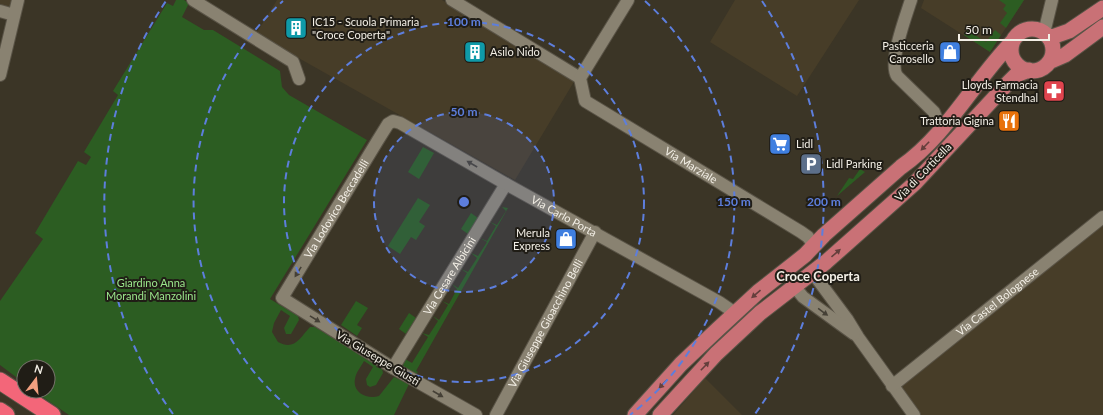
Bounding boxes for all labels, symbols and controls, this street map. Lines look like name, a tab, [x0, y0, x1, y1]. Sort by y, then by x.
text: 100 m	[447, 14, 481, 29]
building icon: IC15 - Scuola Primaria "Croce Coperta"	[283, 15, 309, 41]
place label: IC15 - Scuola Primaria "Croce Coperta"	[312, 15, 419, 41]
scale bar	[959, 16, 1049, 42]
text: 50 m	[965, 22, 992, 37]
building icon: Asilo Nido	[462, 39, 488, 65]
place label: Pasticceria Carosello	[882, 39, 934, 65]
shop icon: Pasticceria Carosello	[937, 39, 963, 65]
place label: Asilo Nido	[490, 45, 540, 58]
place label: Lloyds Farmacia Stendhal	[962, 78, 1038, 104]
pharmacy icon: Lloyds Farmacia Stendhal	[1041, 78, 1067, 104]
text: 50 m	[451, 104, 477, 119]
restaurant icon: Trattoria Gigina	[996, 108, 1022, 134]
place label: Trattoria Gigina	[920, 114, 994, 127]
supermarket icon: Lidl	[767, 131, 793, 157]
place label: Lidl	[796, 137, 813, 150]
street label: Via di Corticella	[892, 140, 954, 203]
one-way arrow	[920, 141, 930, 151]
street label: Via Marziale	[662, 144, 720, 186]
parking icon: Lidl Parking	[798, 151, 824, 177]
street label: Via Lodovico Beccadelli	[301, 156, 371, 260]
place label: Lidl Parking	[826, 157, 882, 170]
one-way arrow	[466, 161, 478, 168]
street label: Via Carlo Porta	[529, 192, 599, 239]
text: 150 m	[717, 194, 751, 209]
text: 200 m	[807, 194, 841, 209]
centre of rings	[457, 195, 471, 209]
place label: Merula Express	[513, 226, 550, 252]
shop icon: Merula Express	[553, 226, 579, 252]
street label: Via Cesare Albicini	[420, 234, 478, 317]
one-way arrow	[831, 249, 841, 258]
street label: Via Giuseppe Gioacchino Belli	[505, 256, 585, 390]
street label: Via Castel Bolognese	[953, 264, 1041, 338]
one-way arrow	[294, 266, 301, 277]
district label: Croce Coperta	[776, 268, 860, 284]
park label: Giardino Anna Morandi Manzolini	[106, 276, 196, 302]
one-way arrow	[751, 289, 762, 298]
one-way arrow	[818, 307, 829, 316]
one-way arrow	[309, 316, 321, 323]
street label: Via Giuseppe Giusti	[334, 328, 422, 388]
north arrow	[16, 359, 56, 399]
text: N	[33, 361, 45, 376]
one-way arrow	[700, 361, 709, 370]
one-way arrow	[658, 379, 668, 389]
one-way arrow	[432, 390, 444, 397]

